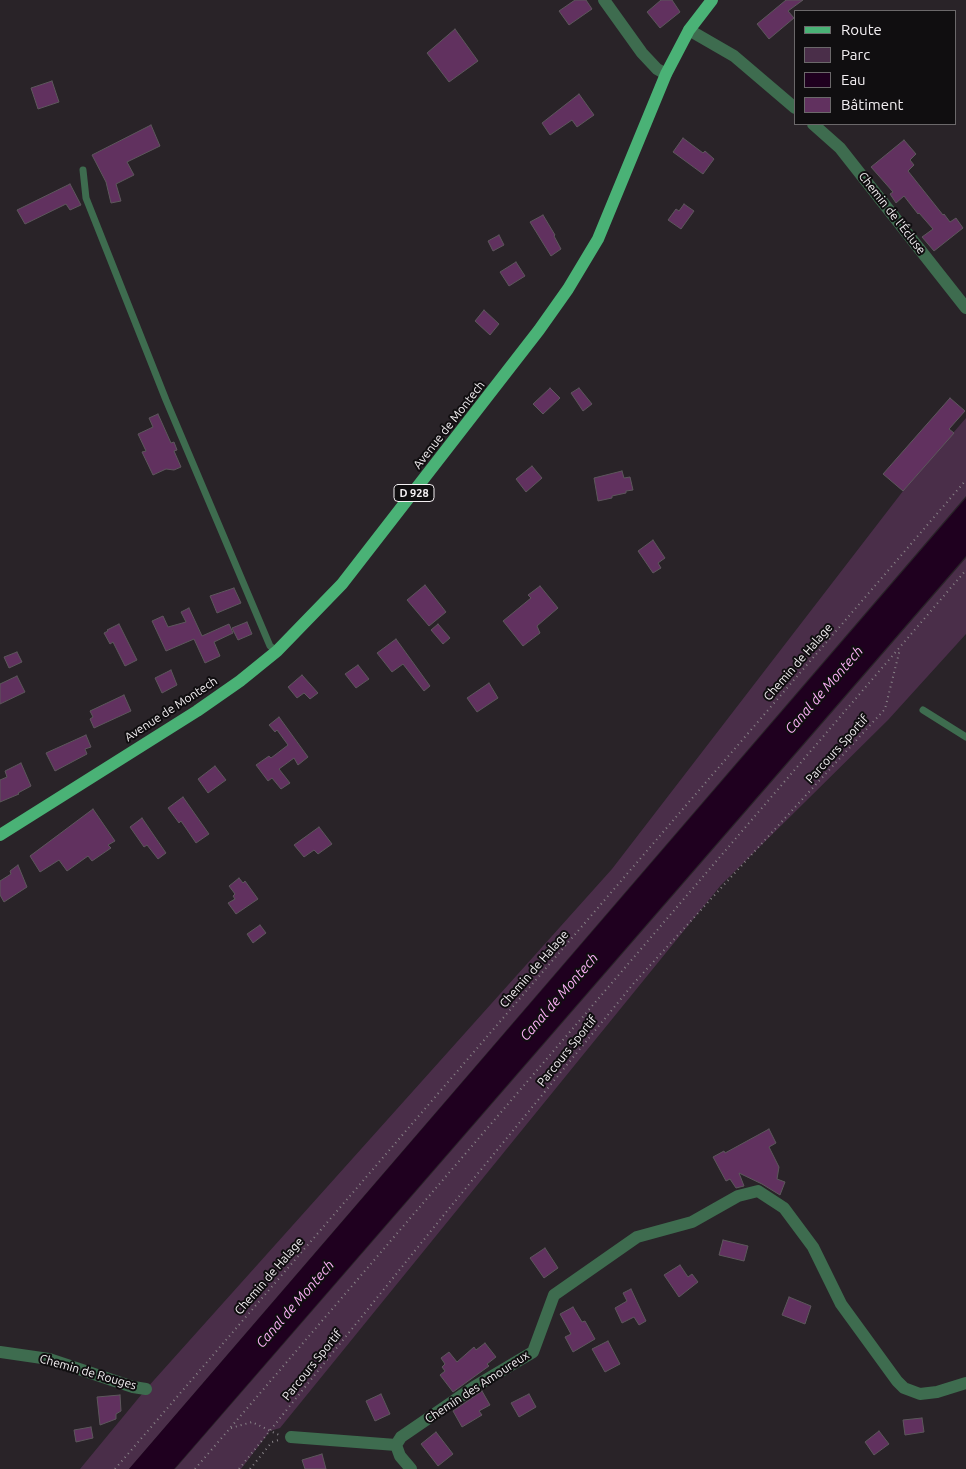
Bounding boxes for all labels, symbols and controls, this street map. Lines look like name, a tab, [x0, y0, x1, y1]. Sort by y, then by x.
legend	[794, 10, 956, 125]
text: Route	[841, 21, 882, 38]
text: Parc	[841, 46, 870, 63]
text: Eau	[841, 71, 866, 88]
text: Bâtiment	[841, 96, 903, 113]
street label: Chemin de l'Écluse	[855, 169, 929, 257]
street label: Avenue de Montech	[410, 378, 488, 472]
road number: D 928	[394, 484, 434, 502]
street label: Chemin de Halage	[761, 620, 835, 704]
water label: Canal de Montech	[781, 643, 867, 737]
street label: Avenue de Montech	[122, 674, 220, 744]
street label: Parcours Sportif	[803, 712, 871, 786]
street label: Chemin de Halage	[497, 927, 571, 1011]
water label: Canal de Montech	[516, 950, 602, 1044]
street label: Parcours Sportif	[534, 1013, 600, 1089]
street label: Chemin de Halage	[232, 1234, 306, 1318]
water label: Canal de Montech	[252, 1257, 338, 1351]
street label: Parcours Sportif	[279, 1327, 345, 1403]
street label: Chemin des Amoureux	[422, 1348, 532, 1426]
street label: Chemin de Rouges	[38, 1351, 138, 1393]

